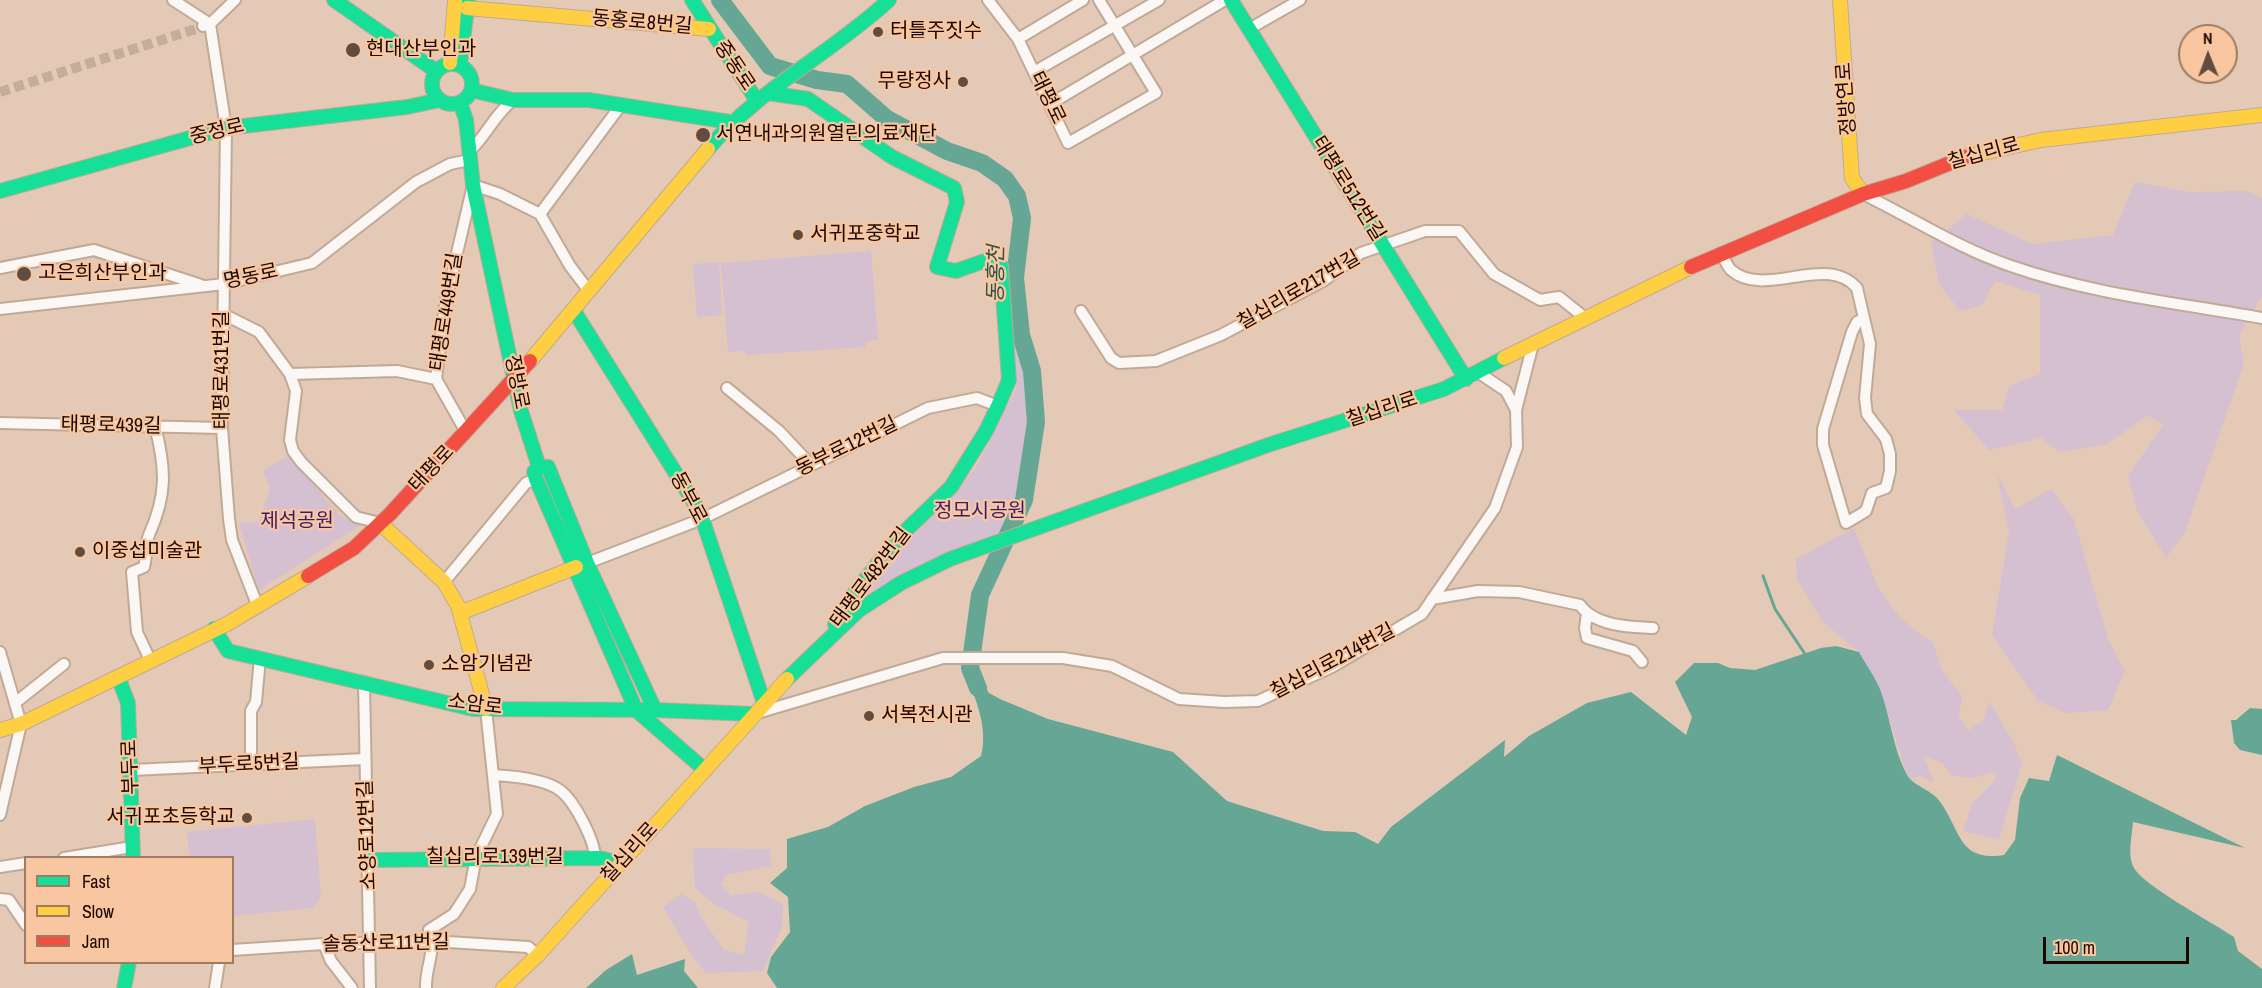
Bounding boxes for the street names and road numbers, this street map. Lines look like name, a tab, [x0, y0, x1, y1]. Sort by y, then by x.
street label: 동홍로8번길	[591, 7, 693, 39]
street label: 중동로	[709, 36, 759, 96]
street label: 정방연로	[1832, 61, 1862, 137]
street label: 태평로	[1024, 68, 1070, 128]
street label: 중정로	[187, 114, 247, 150]
street label: 태평로512번길	[1306, 132, 1390, 246]
street label: 칠십리로	[1945, 133, 2023, 175]
street label: 칠십리로217번길	[1233, 246, 1365, 336]
street label: 태평로449번길	[426, 251, 468, 373]
street label: 명동로	[222, 260, 280, 294]
street label: 태평로431번길	[211, 310, 235, 430]
street label: 정방로	[499, 353, 533, 411]
street label: 칠십리로	[1343, 387, 1421, 433]
street label: 동부로12번길	[792, 412, 902, 482]
street label: 태평로439길	[60, 413, 162, 439]
street label: 태평로	[404, 441, 460, 497]
street label: 동부로	[664, 468, 712, 528]
street label: 태평로482번길	[826, 523, 916, 633]
street label: 칠십리로214번길	[1267, 619, 1399, 705]
street label: 소암로	[446, 690, 504, 720]
street label: 부두로	[118, 739, 144, 795]
street label: 부두로5번길	[198, 750, 300, 780]
street label: 소양로12번길	[354, 779, 382, 891]
street label: 칠십리로	[596, 818, 664, 888]
street label: 칠십리로139번길	[426, 846, 564, 870]
street label: 솔동산로11번길	[322, 931, 450, 957]

